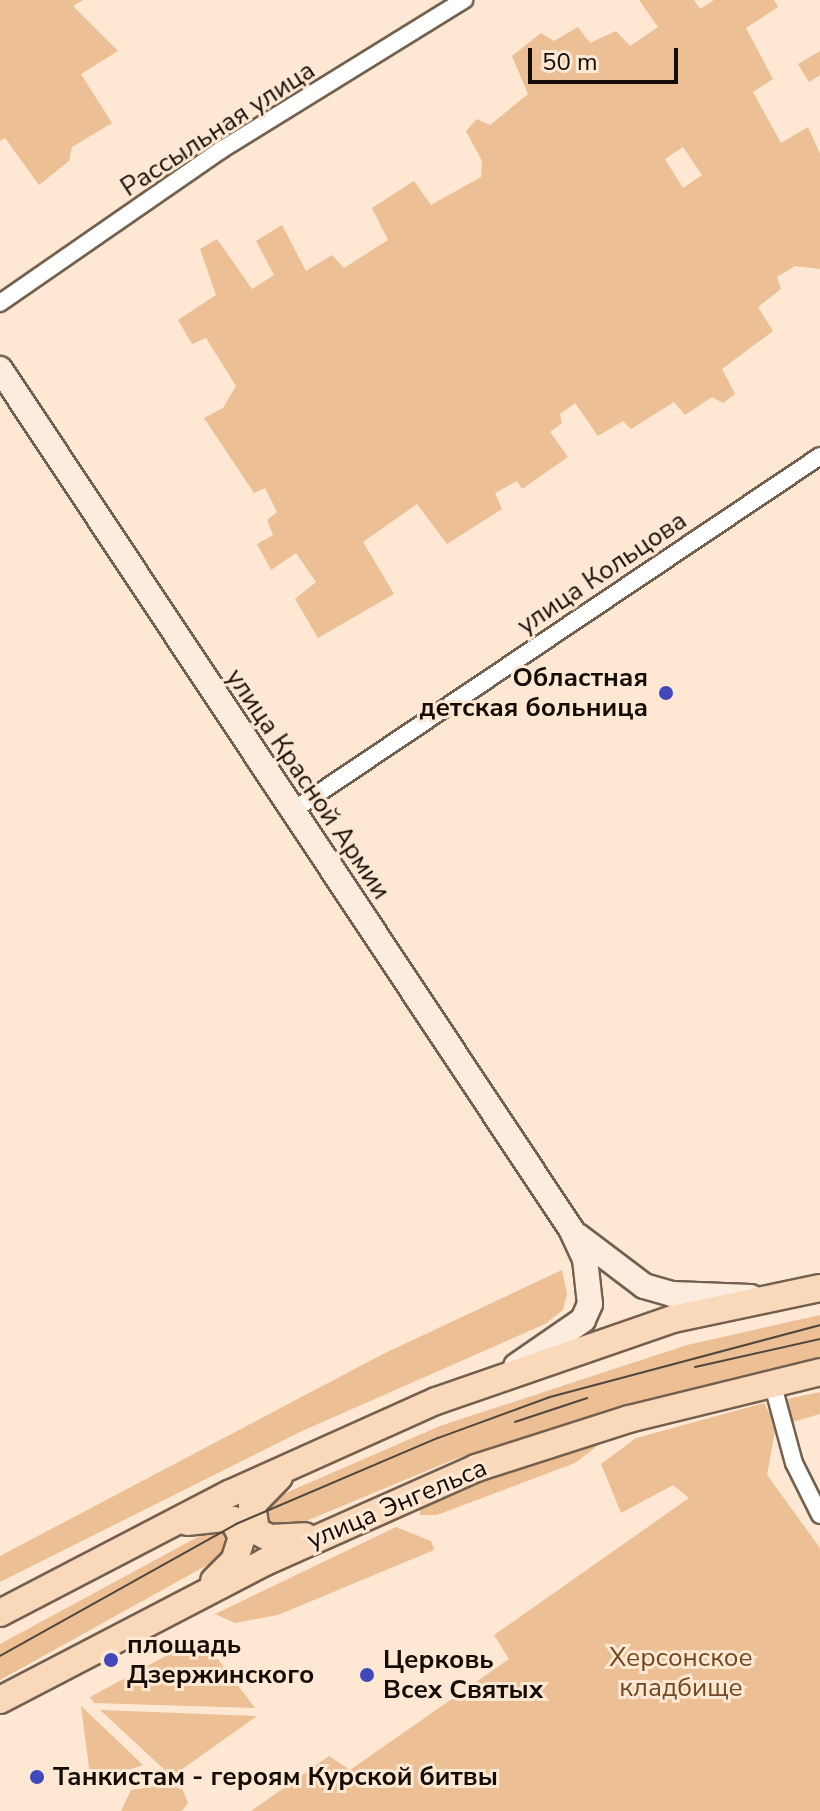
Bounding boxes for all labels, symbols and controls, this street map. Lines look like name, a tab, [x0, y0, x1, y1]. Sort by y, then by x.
scale bar	[532, 32, 682, 82]
text: 50 m	[542, 46, 598, 78]
street label: Рассыльная улица	[115, 55, 321, 203]
street label: улица Кольцова	[511, 505, 693, 641]
place label: Областная детская больница	[419, 662, 648, 724]
street label: улица Красной Армии	[219, 663, 397, 905]
marker: Областная детская больница	[655, 682, 677, 704]
street label: улица Энгельса	[302, 1452, 492, 1556]
place label: площадь Дзержинского	[127, 1629, 314, 1690]
park label: Херсонское кладбище	[609, 1642, 753, 1704]
place label: Церковь Всех Святых	[383, 1644, 543, 1706]
marker: площадь Дзержинского	[102, 1651, 120, 1669]
marker: Церковь Всех Святых	[358, 1666, 376, 1684]
place label: Танкистам - героям Курской битвы	[53, 1761, 498, 1793]
marker: Танкистам - героям Курской битвы	[28, 1768, 46, 1786]

